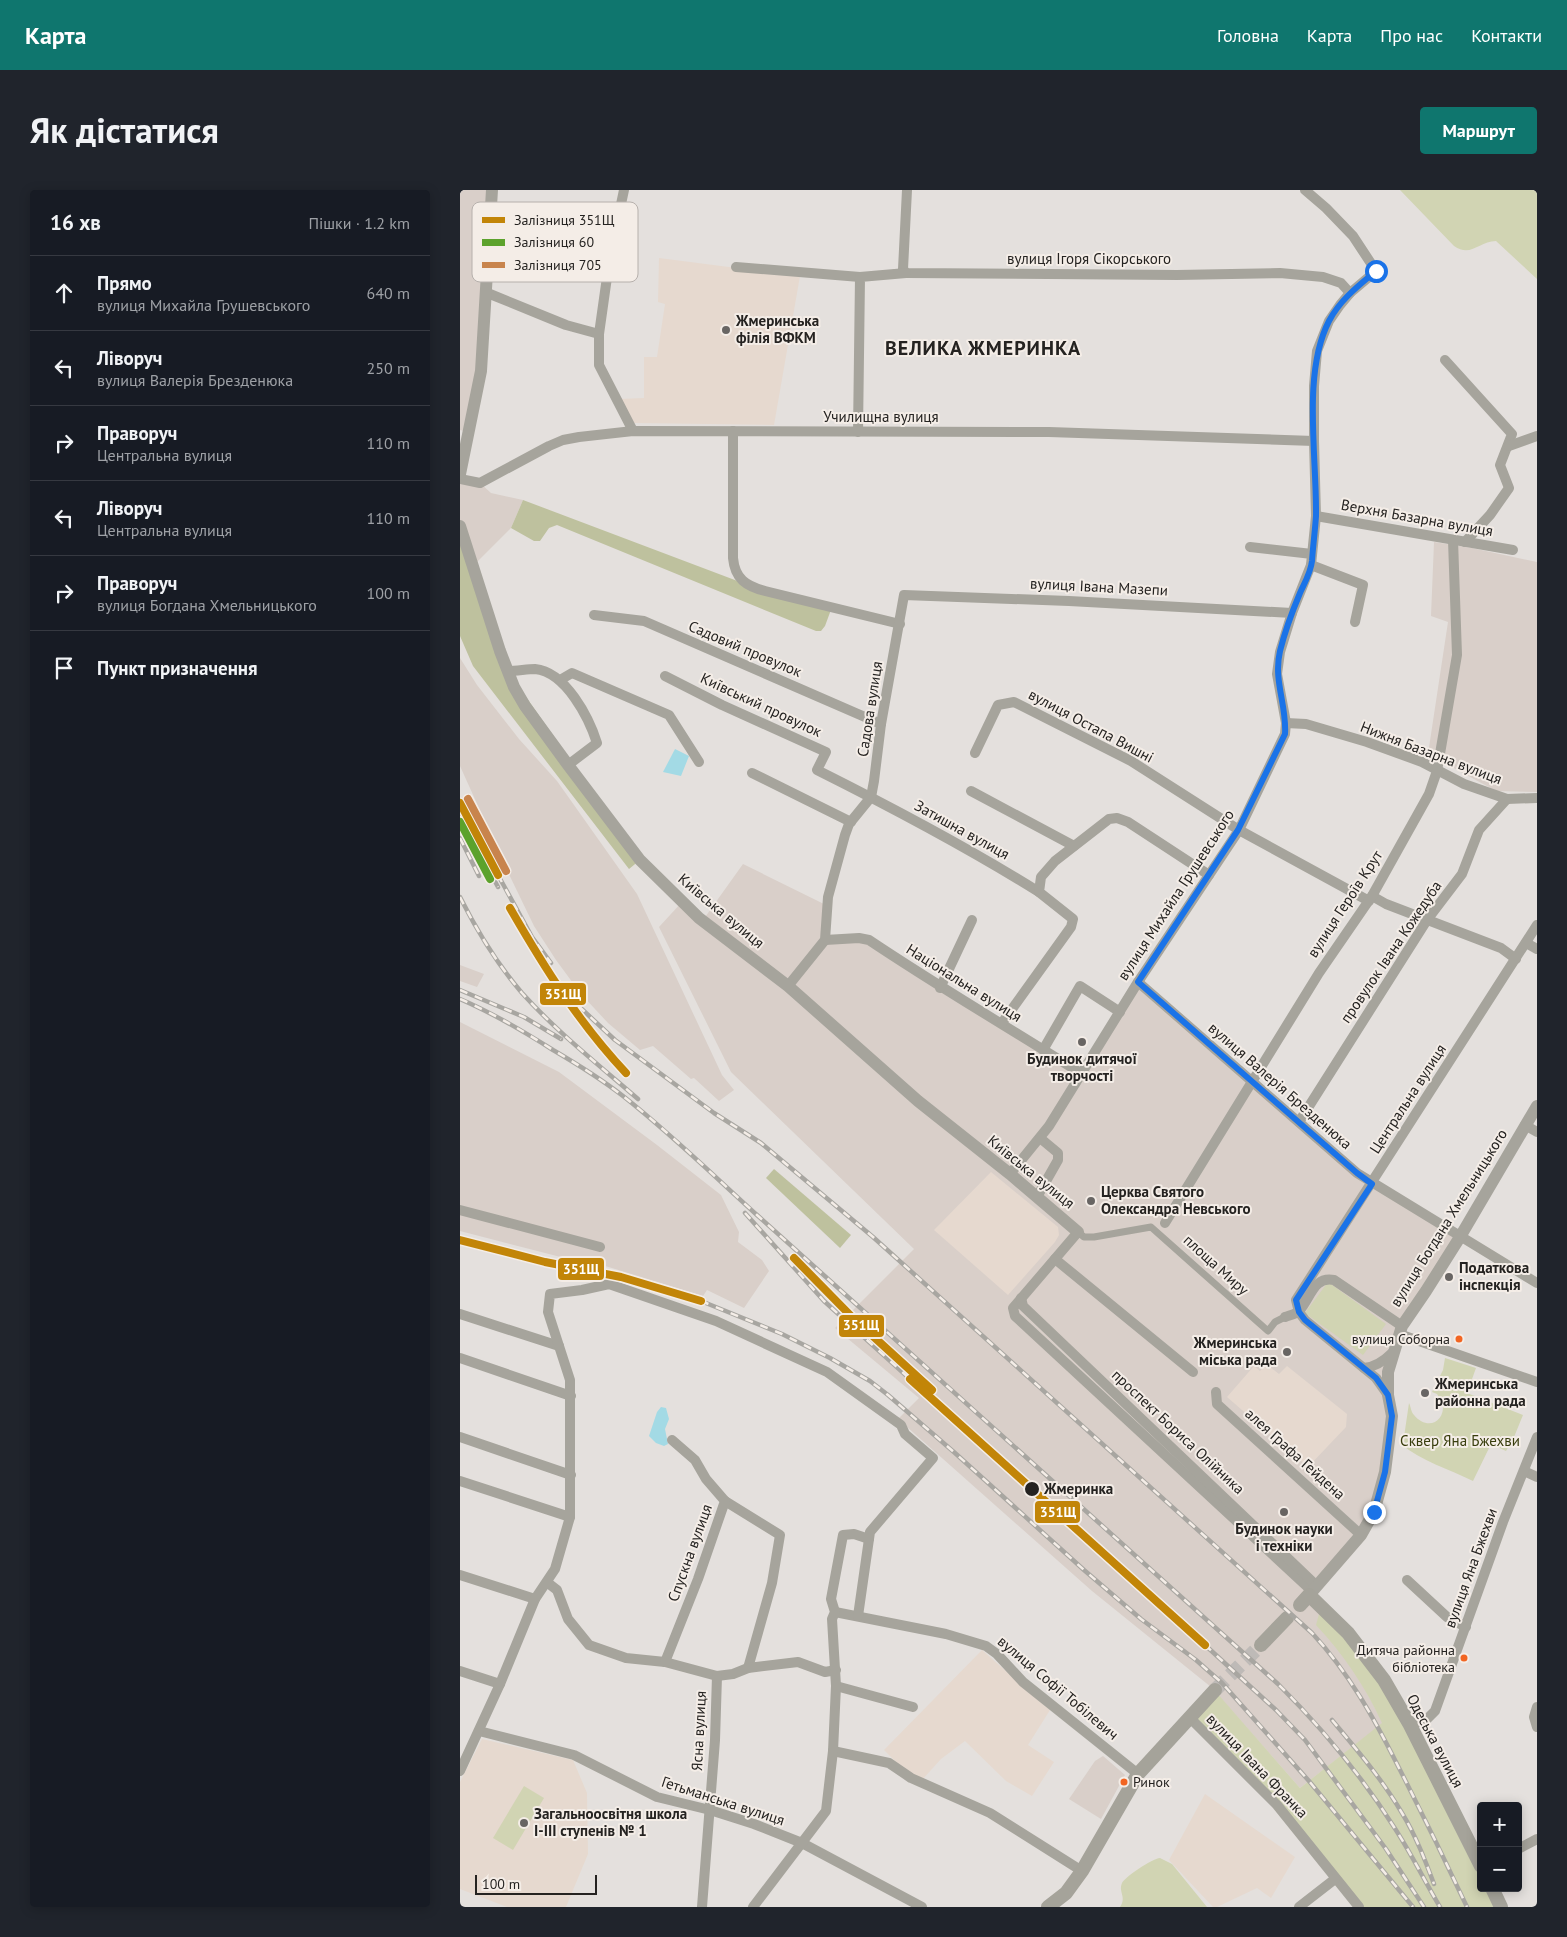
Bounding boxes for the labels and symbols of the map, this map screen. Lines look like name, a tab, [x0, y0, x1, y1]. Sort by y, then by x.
legend	[472, 202, 638, 282]
text: Залізниця 351Щ	[514, 211, 615, 229]
text: Залізниця 60	[514, 233, 594, 251]
street label: вулиця Ігоря Сікорського	[1007, 249, 1171, 268]
text: Залізниця 705	[514, 256, 602, 274]
route start	[1365, 260, 1388, 283]
place label: Жмеринська філія ВФКМ	[735, 311, 819, 347]
marker: Жмеринська філія ВФКМ	[720, 324, 732, 336]
district label: ВЕЛИКА ЖМЕРИНКА	[885, 335, 1081, 361]
street label: Училищна вулиця	[823, 407, 939, 426]
street label: Верхня Базарна вулиця	[1340, 495, 1495, 540]
street label: вулиця Івана Мазепи	[1030, 573, 1168, 600]
street label: Садовий провулок	[686, 616, 805, 681]
street label: Садова вулиця	[853, 660, 886, 758]
street label: Київський провулок	[698, 668, 826, 741]
street label: вулиця Остапа Вишні	[1025, 685, 1157, 767]
street label: Нижня Базарна вулиця	[1358, 717, 1505, 788]
street label: Затишна вулиця	[911, 796, 1013, 863]
street label: вулиця Михайла Грушевського	[1113, 806, 1238, 984]
street label: вулиця Героїв Крут	[1303, 847, 1386, 961]
street label: Київська вулиця	[674, 869, 768, 952]
street label: провулок Івана Кожедуба	[1336, 877, 1445, 1027]
street label: Національна вулиця	[903, 939, 1026, 1026]
line badge: 351Щ	[539, 982, 587, 1006]
text: 351Щ	[545, 985, 582, 1003]
street label: вулиця Валерія Брезденюка	[1205, 1018, 1356, 1153]
marker: Будинок дитячої творчості	[1076, 1036, 1088, 1048]
street label: Центральна вулиця	[1365, 1040, 1450, 1157]
place label: Будинок дитячої творчості	[1027, 1049, 1137, 1085]
street label: вулиця Богдана Хмельницького	[1386, 1125, 1511, 1310]
street label: Київська вулиця	[984, 1131, 1079, 1213]
place label: Церква Святого Олександра Невського	[1101, 1182, 1250, 1218]
marker: Церква Святого Олександра Невського	[1085, 1195, 1097, 1207]
street label: площа Миру	[1180, 1230, 1253, 1299]
line badge: 351Щ	[557, 1257, 605, 1281]
place label: Податкова інспекція	[1459, 1258, 1529, 1294]
text: 351Щ	[563, 1260, 600, 1278]
marker: Податкова інспекція	[1443, 1271, 1455, 1283]
line badge: 351Щ	[838, 1314, 885, 1338]
text: 351Щ	[843, 1316, 880, 1334]
place label: вулиця Соборна	[1352, 1330, 1450, 1348]
place label: Жмеринська міська рада	[1193, 1333, 1277, 1369]
marker: вулиця Соборна	[1454, 1334, 1464, 1344]
marker: Жмеринська міська рада	[1281, 1346, 1293, 1358]
street label: проспект Бориса Олійника	[1108, 1365, 1249, 1498]
place label: Жмеринська районна рада	[1434, 1374, 1526, 1410]
marker: Жмеринська районна рада	[1419, 1387, 1431, 1399]
street label: алея Графа Гейдена	[1241, 1404, 1349, 1504]
park label: Сквер Яна Бжехви	[1400, 1431, 1520, 1450]
place label: Жмеринка	[1043, 1479, 1113, 1498]
marker: Жмеринка	[1023, 1480, 1041, 1498]
line badge: 351Щ	[1034, 1500, 1081, 1524]
route end	[1363, 1501, 1386, 1524]
street label: Спускна вулиця	[663, 1502, 716, 1604]
text: 351Щ	[1040, 1503, 1077, 1521]
street label: вулиця Яна Бжехви	[1440, 1505, 1501, 1630]
marker: Будинок науки і техніки	[1278, 1506, 1290, 1518]
place label: Будинок науки і техніки	[1235, 1519, 1333, 1555]
street label: вулиця Софії Тобілевич	[994, 1631, 1123, 1744]
place label: Дитяча районна бібліотека	[1356, 1641, 1455, 1676]
marker: Дитяча районна бібліотека	[1459, 1653, 1469, 1663]
street label: Ясна вулиця	[687, 1690, 710, 1772]
street label: Одеська вулиця	[1403, 1691, 1468, 1791]
street label: вулиця Івана Франка	[1203, 1709, 1312, 1822]
street label: Гетьманська вулиця	[659, 1772, 787, 1829]
place label: Ринок	[1133, 1773, 1170, 1791]
marker: Ринок	[1119, 1777, 1129, 1787]
place label: Загальноосвітня школа І-ІІІ ступенів № 1	[534, 1804, 687, 1840]
marker: Загальноосвітня школа І-ІІІ ступенів № 1	[518, 1817, 530, 1829]
scale bar	[475, 1872, 598, 1895]

